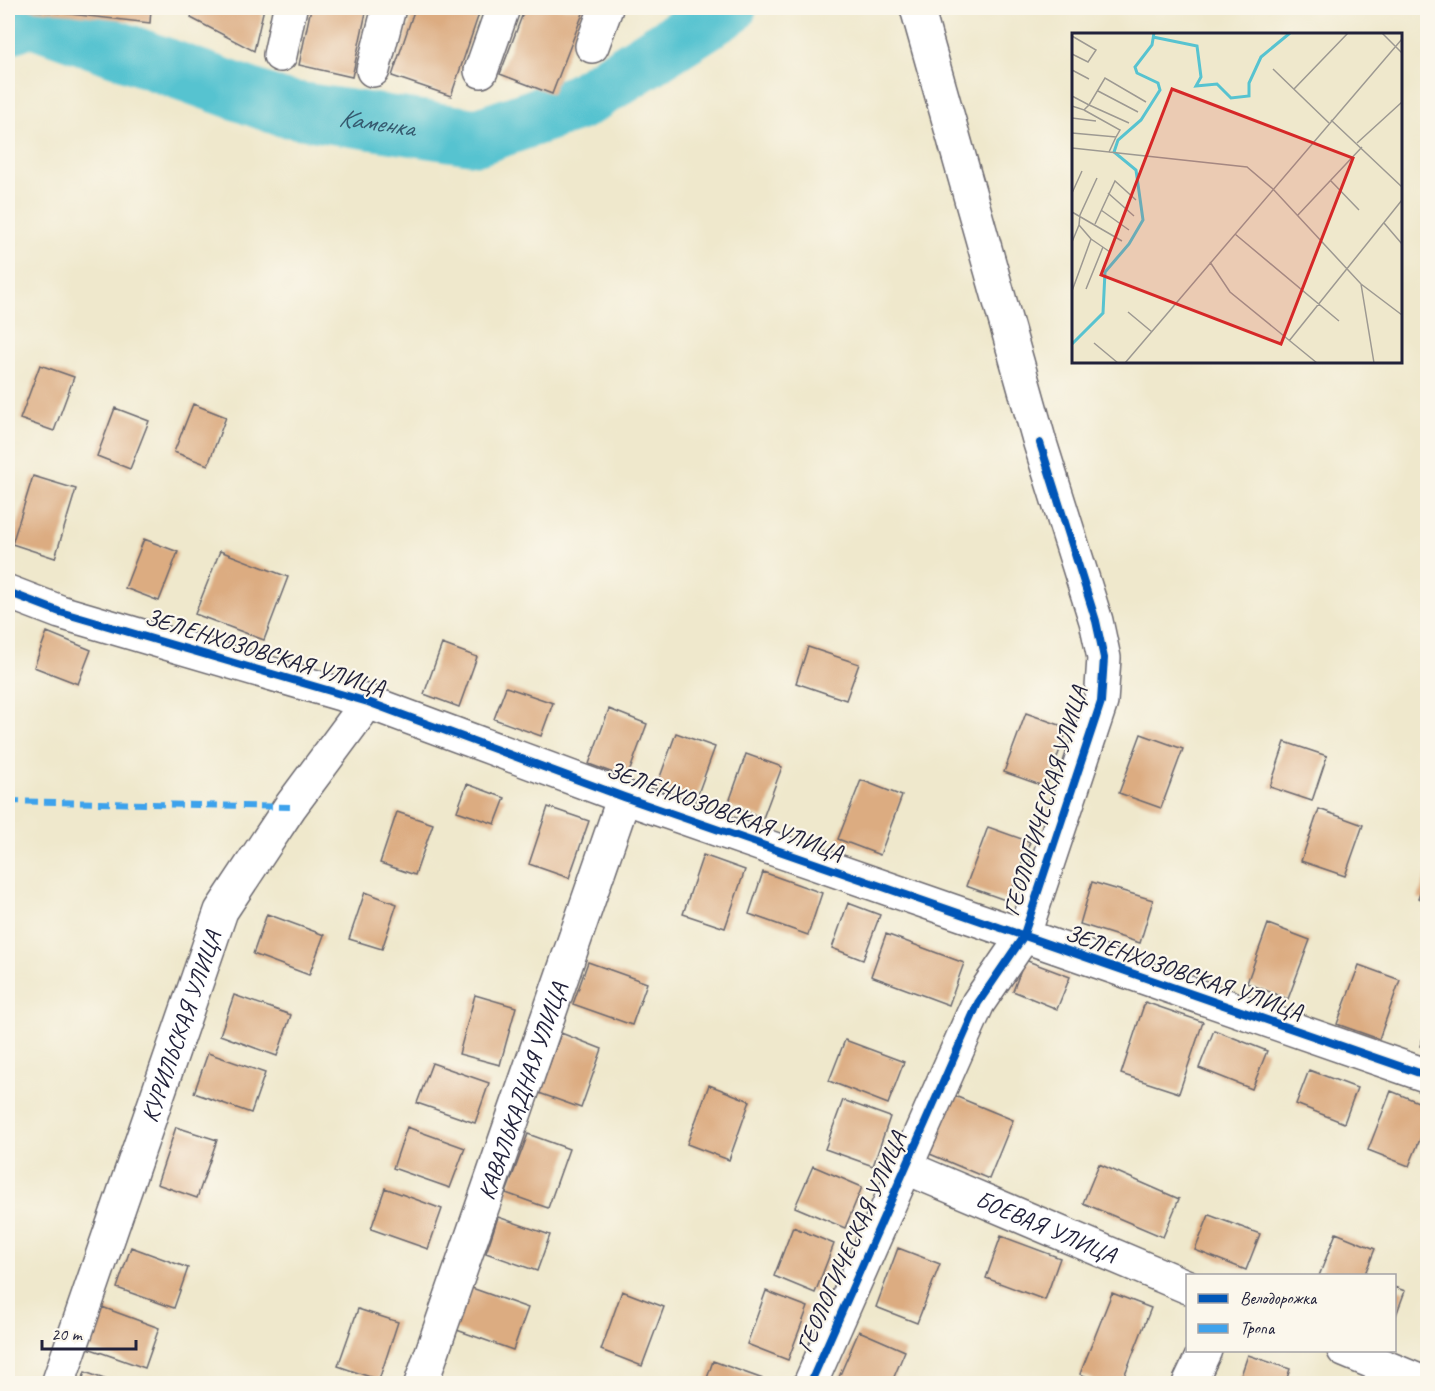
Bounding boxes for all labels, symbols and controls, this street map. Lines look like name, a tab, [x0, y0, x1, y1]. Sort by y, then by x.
inset map	[1072, 33, 1402, 363]
water label: Каменка	[337, 100, 420, 145]
street label: ЗЕЛЕНХОЗОВСКАЯ УЛИЦА	[141, 601, 390, 703]
street label: ГЕОЛОГИЧЕСКАЯ УЛИЦА	[996, 682, 1094, 919]
street label: ЗЕЛЕНХОЗОВСКАЯ УЛИЦА	[603, 754, 848, 868]
street label: ЗЕЛЕНХОЗОВСКАЯ УЛИЦА	[1061, 917, 1308, 1027]
street label: КУРИЛЬСКАЯ УЛИЦА	[134, 926, 228, 1126]
street label: КАВАЛЬКАДНАЯ УЛИЦА	[471, 978, 574, 1204]
street label: ГЕОЛОГИЧЕСКАЯ УЛИЦА	[789, 1126, 914, 1357]
street label: БОЕВАЯ УЛИЦА	[971, 1184, 1121, 1270]
legend	[1186, 1274, 1396, 1352]
text: Велодорожка	[1240, 1287, 1318, 1309]
scale bar	[42, 1313, 136, 1351]
text: Тропа	[1240, 1317, 1276, 1339]
text: 20 m	[51, 1323, 84, 1345]

